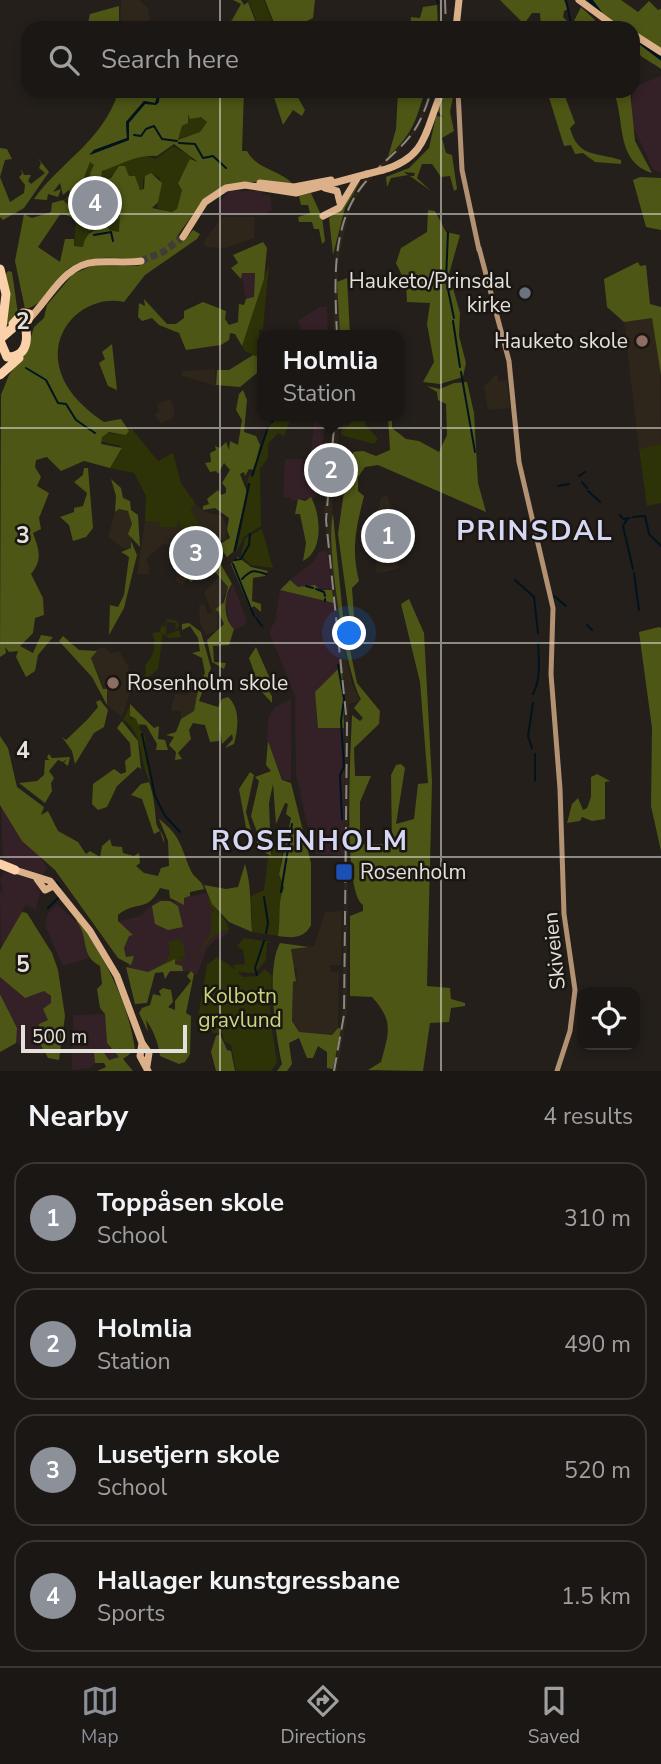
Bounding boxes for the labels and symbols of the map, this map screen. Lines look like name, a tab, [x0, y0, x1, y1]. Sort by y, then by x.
pin: 4	[72, 177, 118, 229]
place label: Hauketo/Prinsdal kirke	[349, 267, 512, 319]
marker: Hauketo/Prinsdal kirke	[517, 285, 533, 301]
text: 2	[16, 306, 30, 337]
place label: Hauketo skole	[494, 327, 628, 355]
marker: Hauketo skole	[634, 333, 650, 349]
pin: 2	[308, 444, 354, 496]
pin: 1	[365, 510, 411, 562]
district label: PRINSDAL	[456, 512, 614, 550]
text: 3	[16, 520, 30, 551]
pin: 3	[173, 527, 219, 579]
your location	[332, 616, 366, 650]
place label: Rosenholm skole	[127, 669, 288, 697]
marker: Rosenholm skole	[105, 675, 121, 691]
text: 4	[16, 735, 30, 766]
district label: ROSENHOLM	[211, 822, 409, 860]
place label: Rosenholm	[360, 858, 466, 886]
marker: Rosenholm	[334, 862, 354, 882]
street label: Skiveien	[536, 911, 572, 991]
text: 5	[16, 949, 30, 980]
park label: Kolbotn gravlund	[198, 982, 282, 1034]
scale bar	[21, 1022, 187, 1054]

